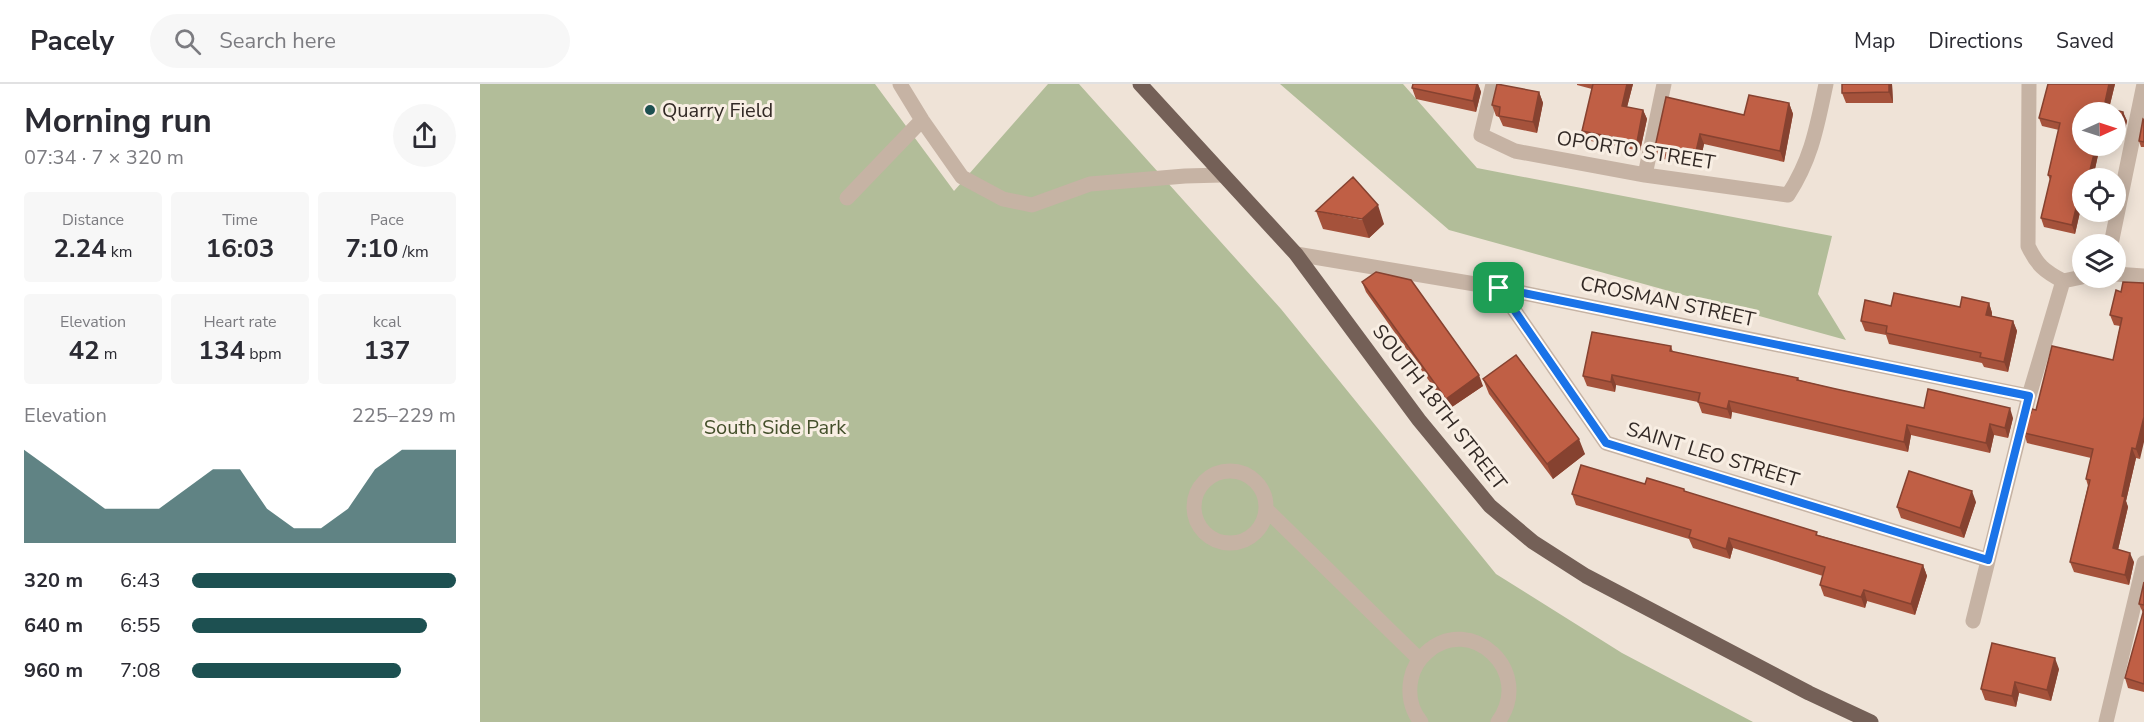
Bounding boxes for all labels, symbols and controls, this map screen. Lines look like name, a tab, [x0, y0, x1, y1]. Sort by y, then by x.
search box	[150, 14, 570, 68]
text: Pacely	[30, 22, 114, 60]
icon: search	[171, 25, 204, 58]
text: Search here	[219, 26, 336, 56]
text: Map	[1854, 27, 1895, 55]
text: Directions	[1928, 27, 2023, 55]
text: Saved	[2056, 27, 2114, 55]
place label: Quarry Field	[662, 97, 773, 124]
text: Morning run	[24, 99, 212, 144]
north arrow	[2072, 102, 2126, 156]
map controls	[2072, 102, 2126, 288]
marker: Quarry Field	[643, 103, 657, 117]
button: share	[393, 104, 456, 167]
street label: OPORTO STREET	[1555, 125, 1717, 176]
text: 07:34 · 7 × 320 m	[24, 144, 184, 171]
button: locate	[2072, 168, 2126, 222]
text: Distance	[62, 209, 124, 231]
text: Time	[222, 209, 258, 231]
text: Pace	[370, 209, 404, 231]
text: 2.24	[53, 231, 107, 266]
text: 16:03	[206, 231, 274, 266]
text: 7:10	[345, 231, 398, 266]
button: layers	[2072, 234, 2126, 288]
text: km	[107, 241, 133, 263]
text: /km	[398, 241, 429, 263]
pin	[1473, 262, 1524, 313]
street label: CROSMAN STREET	[1578, 270, 1758, 333]
icon: arrive	[1482, 271, 1515, 304]
text: Elevation	[60, 311, 126, 333]
text: Heart rate	[203, 311, 277, 333]
text: kcal	[373, 311, 401, 333]
street label: SOUTH 18TH STREET	[1366, 319, 1513, 496]
text: 42	[68, 333, 100, 368]
text: 134	[198, 333, 245, 368]
text: 137	[364, 333, 410, 368]
text: m	[100, 343, 118, 365]
text: bpm	[245, 343, 282, 365]
text: Elevation	[24, 402, 107, 429]
text: 225–229 m	[352, 402, 456, 429]
park label: South Side Park	[704, 414, 847, 441]
street label: SAINT LEO STREET	[1623, 415, 1803, 494]
text: 320 m	[24, 567, 83, 594]
text: 6:43	[120, 567, 161, 594]
text: 640 m	[24, 612, 83, 639]
text: 6:55	[120, 612, 161, 639]
text: 960 m	[24, 657, 83, 684]
text: 7:08	[120, 657, 161, 684]

